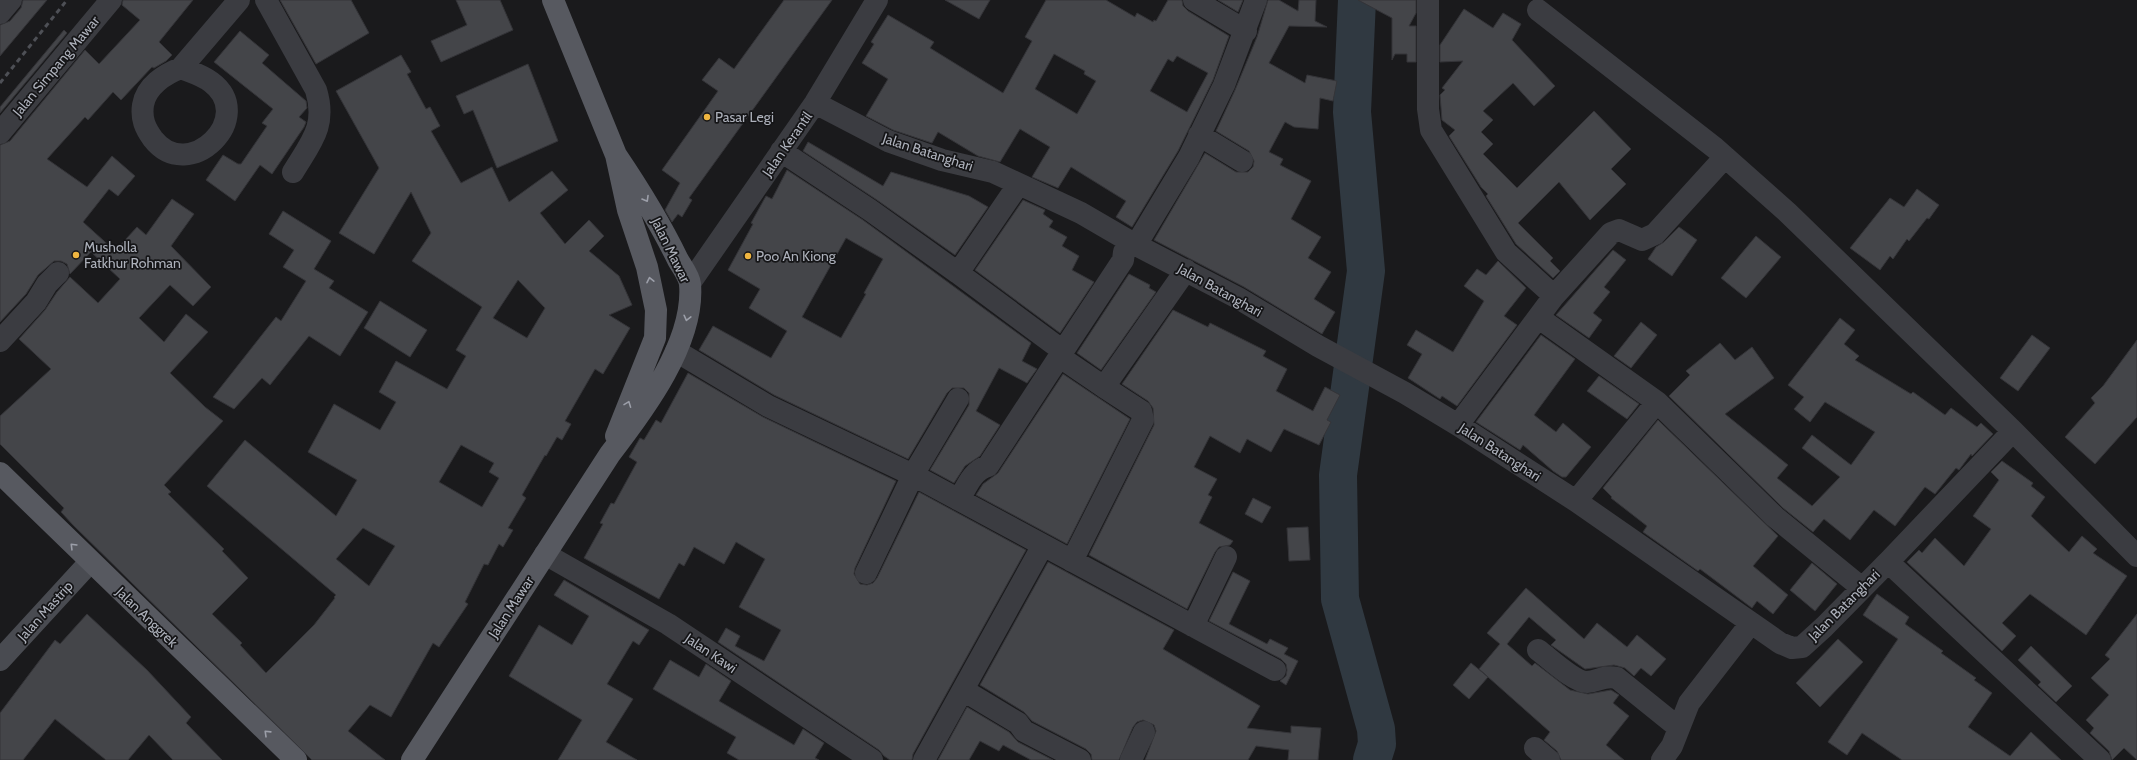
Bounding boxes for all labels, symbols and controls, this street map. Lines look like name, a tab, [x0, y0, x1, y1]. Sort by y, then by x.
street label: Jalan Simpang Mawar	[8, 12, 104, 121]
street label: Jalan Kerantil	[757, 107, 816, 181]
place label: Pasar Legi	[715, 108, 774, 126]
marker: Pasar Legi	[702, 112, 712, 122]
street label: Jalan Batanghari	[880, 129, 976, 175]
one-way arrow	[641, 195, 648, 202]
street label: Jalan Mawar	[647, 214, 695, 286]
place label: Musholla Fatkhur Rohman	[84, 238, 181, 272]
place label: Poo An Kiong	[756, 247, 837, 265]
marker: Musholla Fatkhur Rohman	[71, 250, 81, 260]
marker: Poo An Kiong	[743, 251, 753, 261]
street label: Jalan Batanghari	[1174, 259, 1266, 321]
one-way arrow	[646, 277, 654, 283]
one-way arrow	[683, 314, 692, 321]
one-way arrow	[623, 401, 631, 408]
street label: Jalan Batanghari	[1455, 418, 1544, 485]
one-way arrow	[70, 543, 78, 551]
street label: Jalan Batanghari	[1804, 565, 1884, 645]
street label: Jalan Mawar	[484, 572, 538, 642]
street label: Jalan Mastrip	[13, 577, 77, 646]
street label: Jalan Anggrek	[112, 582, 182, 651]
street label: Jalan Kawi	[681, 629, 740, 677]
one-way arrow	[265, 731, 272, 738]

